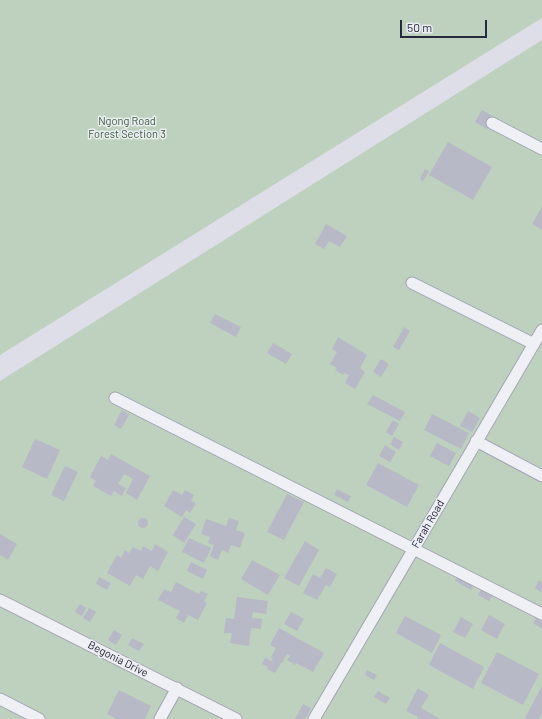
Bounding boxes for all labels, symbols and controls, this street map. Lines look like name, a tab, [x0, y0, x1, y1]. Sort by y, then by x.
scale bar	[402, 12, 489, 38]
text: 50 m	[407, 20, 432, 34]
park label: Ngong Road Forest Section 3	[88, 114, 166, 140]
street label: Farah Road	[409, 498, 447, 550]
street label: Begonia Drive	[86, 638, 150, 680]

